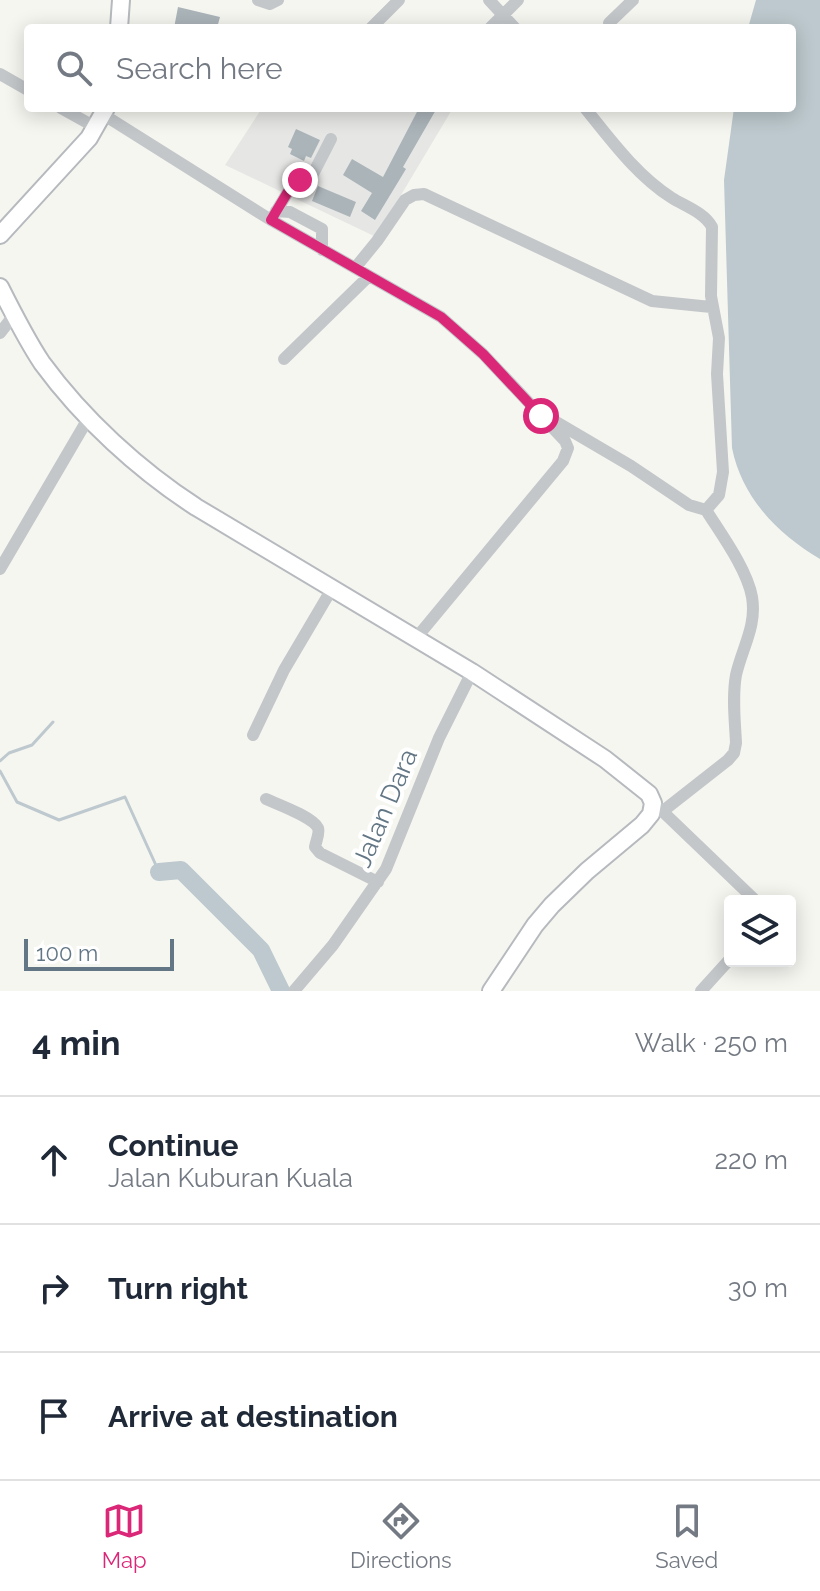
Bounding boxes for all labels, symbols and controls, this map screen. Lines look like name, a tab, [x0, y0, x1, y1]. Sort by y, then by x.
search box	[24, 24, 796, 112]
icon: search	[52, 46, 96, 90]
text: Search here	[116, 51, 283, 86]
route end	[282, 162, 318, 198]
route start	[523, 398, 559, 434]
street label: Jalan Dara	[347, 744, 423, 872]
map controls	[724, 895, 796, 967]
button: layers	[724, 895, 796, 967]
scale bar	[24, 935, 174, 971]
text: 100 m	[36, 940, 98, 966]
text: 4 min	[32, 1023, 120, 1063]
text: Walk · 250 m	[635, 1028, 788, 1058]
text: Continue	[108, 1128, 239, 1163]
icon: ahead	[32, 1138, 76, 1182]
text: 220 m	[714, 1145, 788, 1175]
text: Jalan Kuburan Kuala	[108, 1163, 353, 1193]
icon: right	[32, 1266, 76, 1310]
text: Turn right	[108, 1271, 248, 1306]
text: 30 m	[728, 1273, 788, 1303]
icon: arrive	[32, 1394, 76, 1438]
text: Arrive at destination	[108, 1399, 398, 1434]
tab: Map	[102, 1499, 147, 1573]
tab: Directions	[350, 1499, 452, 1573]
tab: Saved	[655, 1499, 718, 1573]

